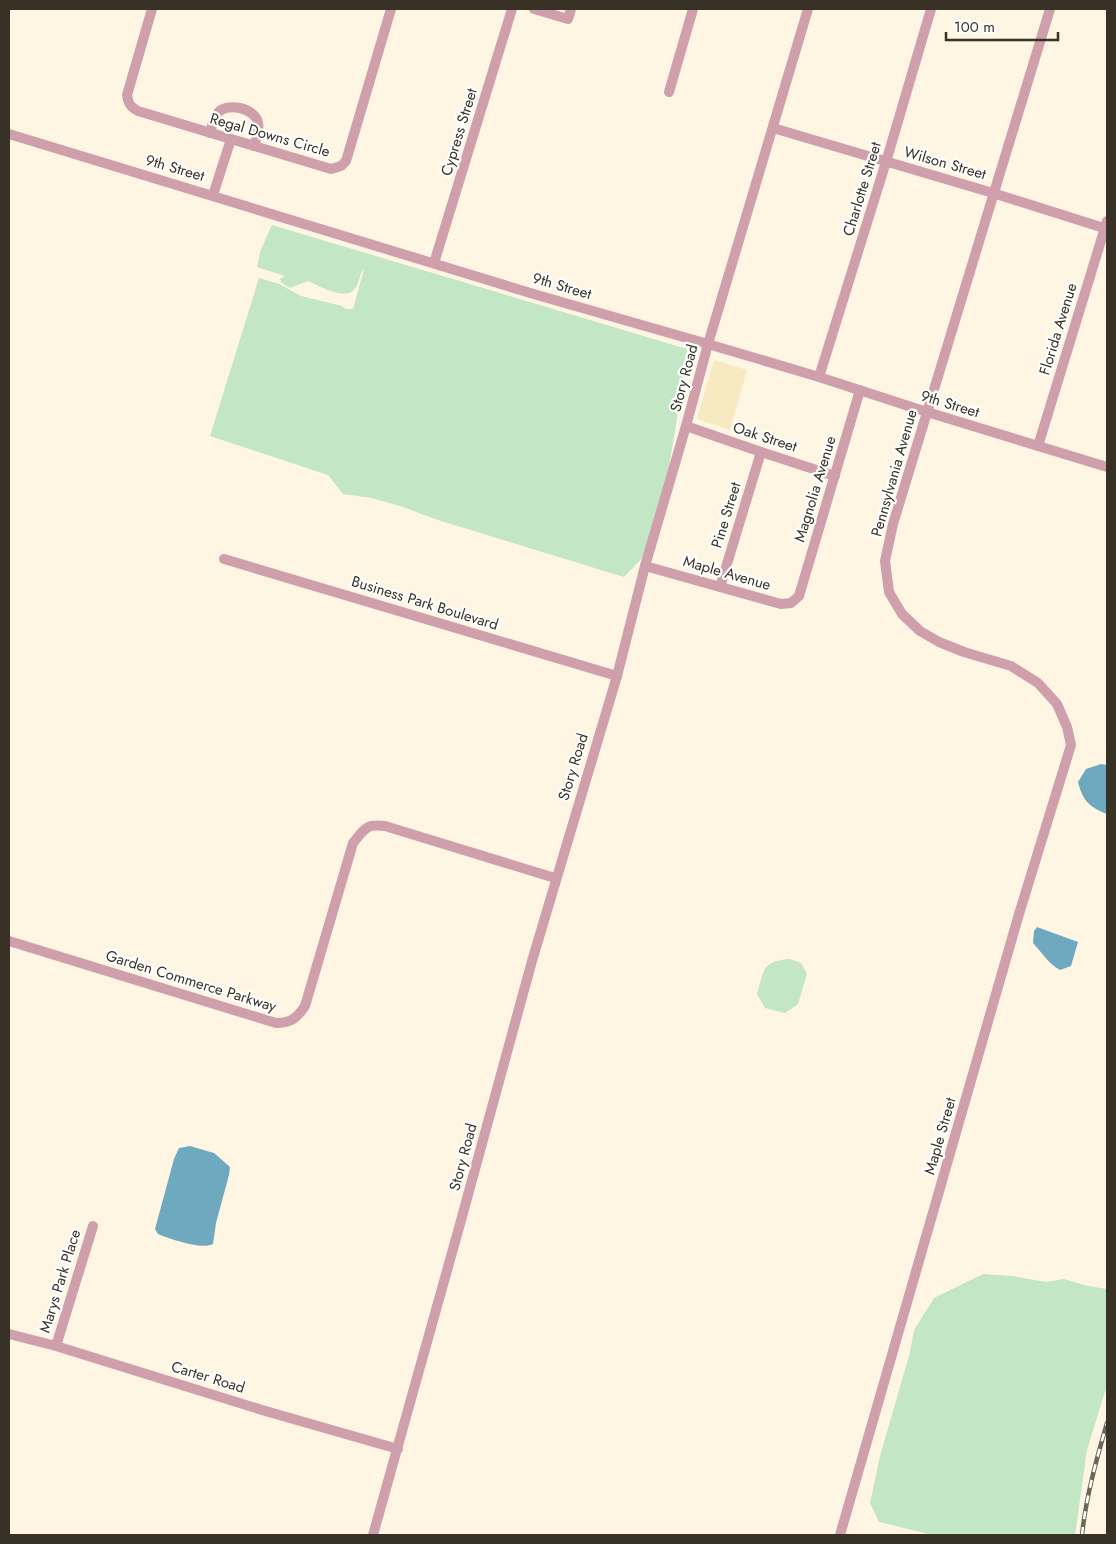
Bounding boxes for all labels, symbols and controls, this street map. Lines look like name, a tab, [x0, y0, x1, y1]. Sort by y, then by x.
scale bar	[946, 10, 1058, 42]
text: 100 m	[954, 16, 995, 38]
street label: Cypress Street	[435, 85, 483, 178]
street label: Regal Downs Circle	[207, 107, 333, 163]
street label: Charlotte Street	[837, 139, 887, 239]
street label: Wilson Street	[901, 141, 989, 185]
street label: 9th Street	[143, 149, 207, 187]
street label: 9th Street	[530, 267, 594, 305]
street label: Florida Avenue	[1034, 280, 1083, 378]
street label: Story Road	[664, 342, 704, 414]
street label: 9th Street	[918, 385, 982, 423]
street label: Pennsylvania Avenue	[865, 407, 923, 539]
street label: Oak Street	[730, 416, 800, 458]
street label: Magnolia Avenue	[788, 433, 842, 545]
street label: Pine Street	[706, 479, 747, 551]
street label: Maple Avenue	[681, 550, 774, 596]
street label: Business Park Boulevard	[349, 570, 501, 636]
street label: Story Road	[552, 731, 594, 803]
street label: Garden Commerce Parkway	[103, 945, 279, 1018]
street label: Maple Street	[918, 1094, 962, 1177]
street label: Story Road	[443, 1121, 483, 1193]
street label: Marys Park Place	[34, 1226, 86, 1335]
street label: Carter Road	[168, 1355, 248, 1399]

